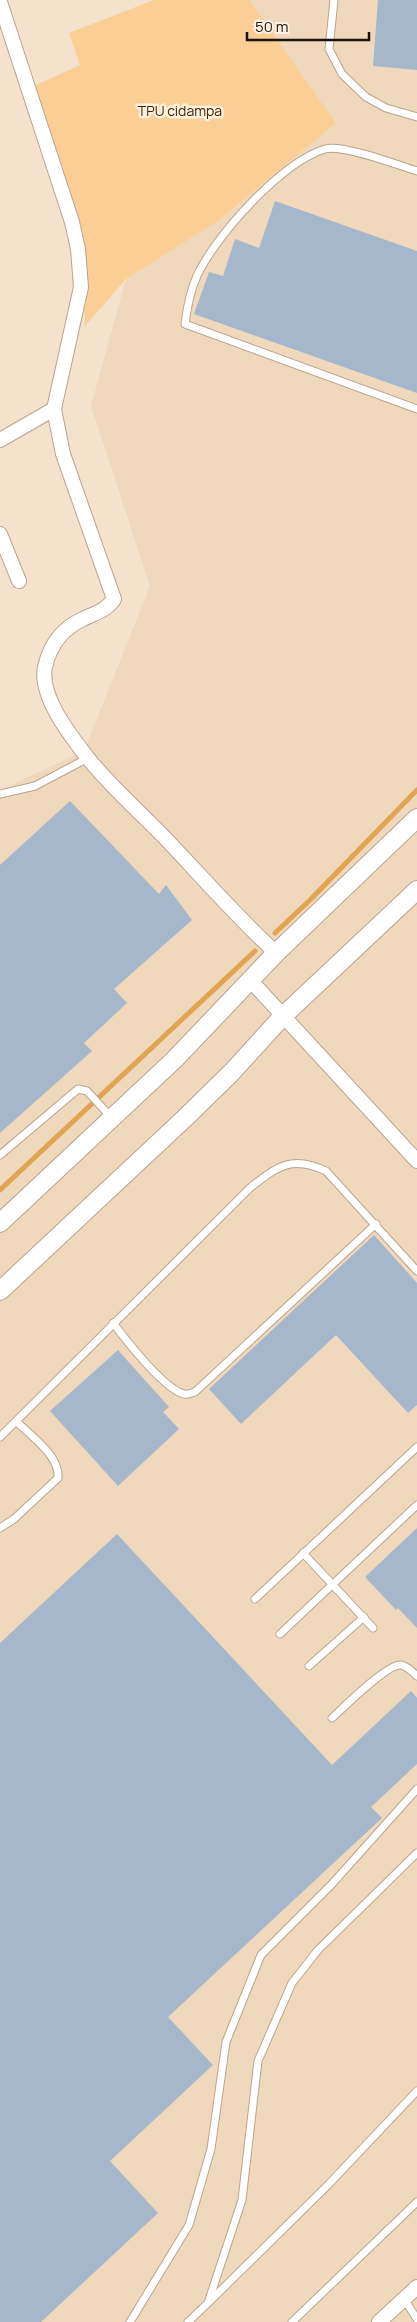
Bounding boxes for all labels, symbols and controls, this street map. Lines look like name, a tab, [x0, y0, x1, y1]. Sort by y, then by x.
scale bar	[247, 10, 370, 42]
text: 50 m	[255, 16, 289, 37]
park label: TPU cidampa	[138, 101, 222, 120]

